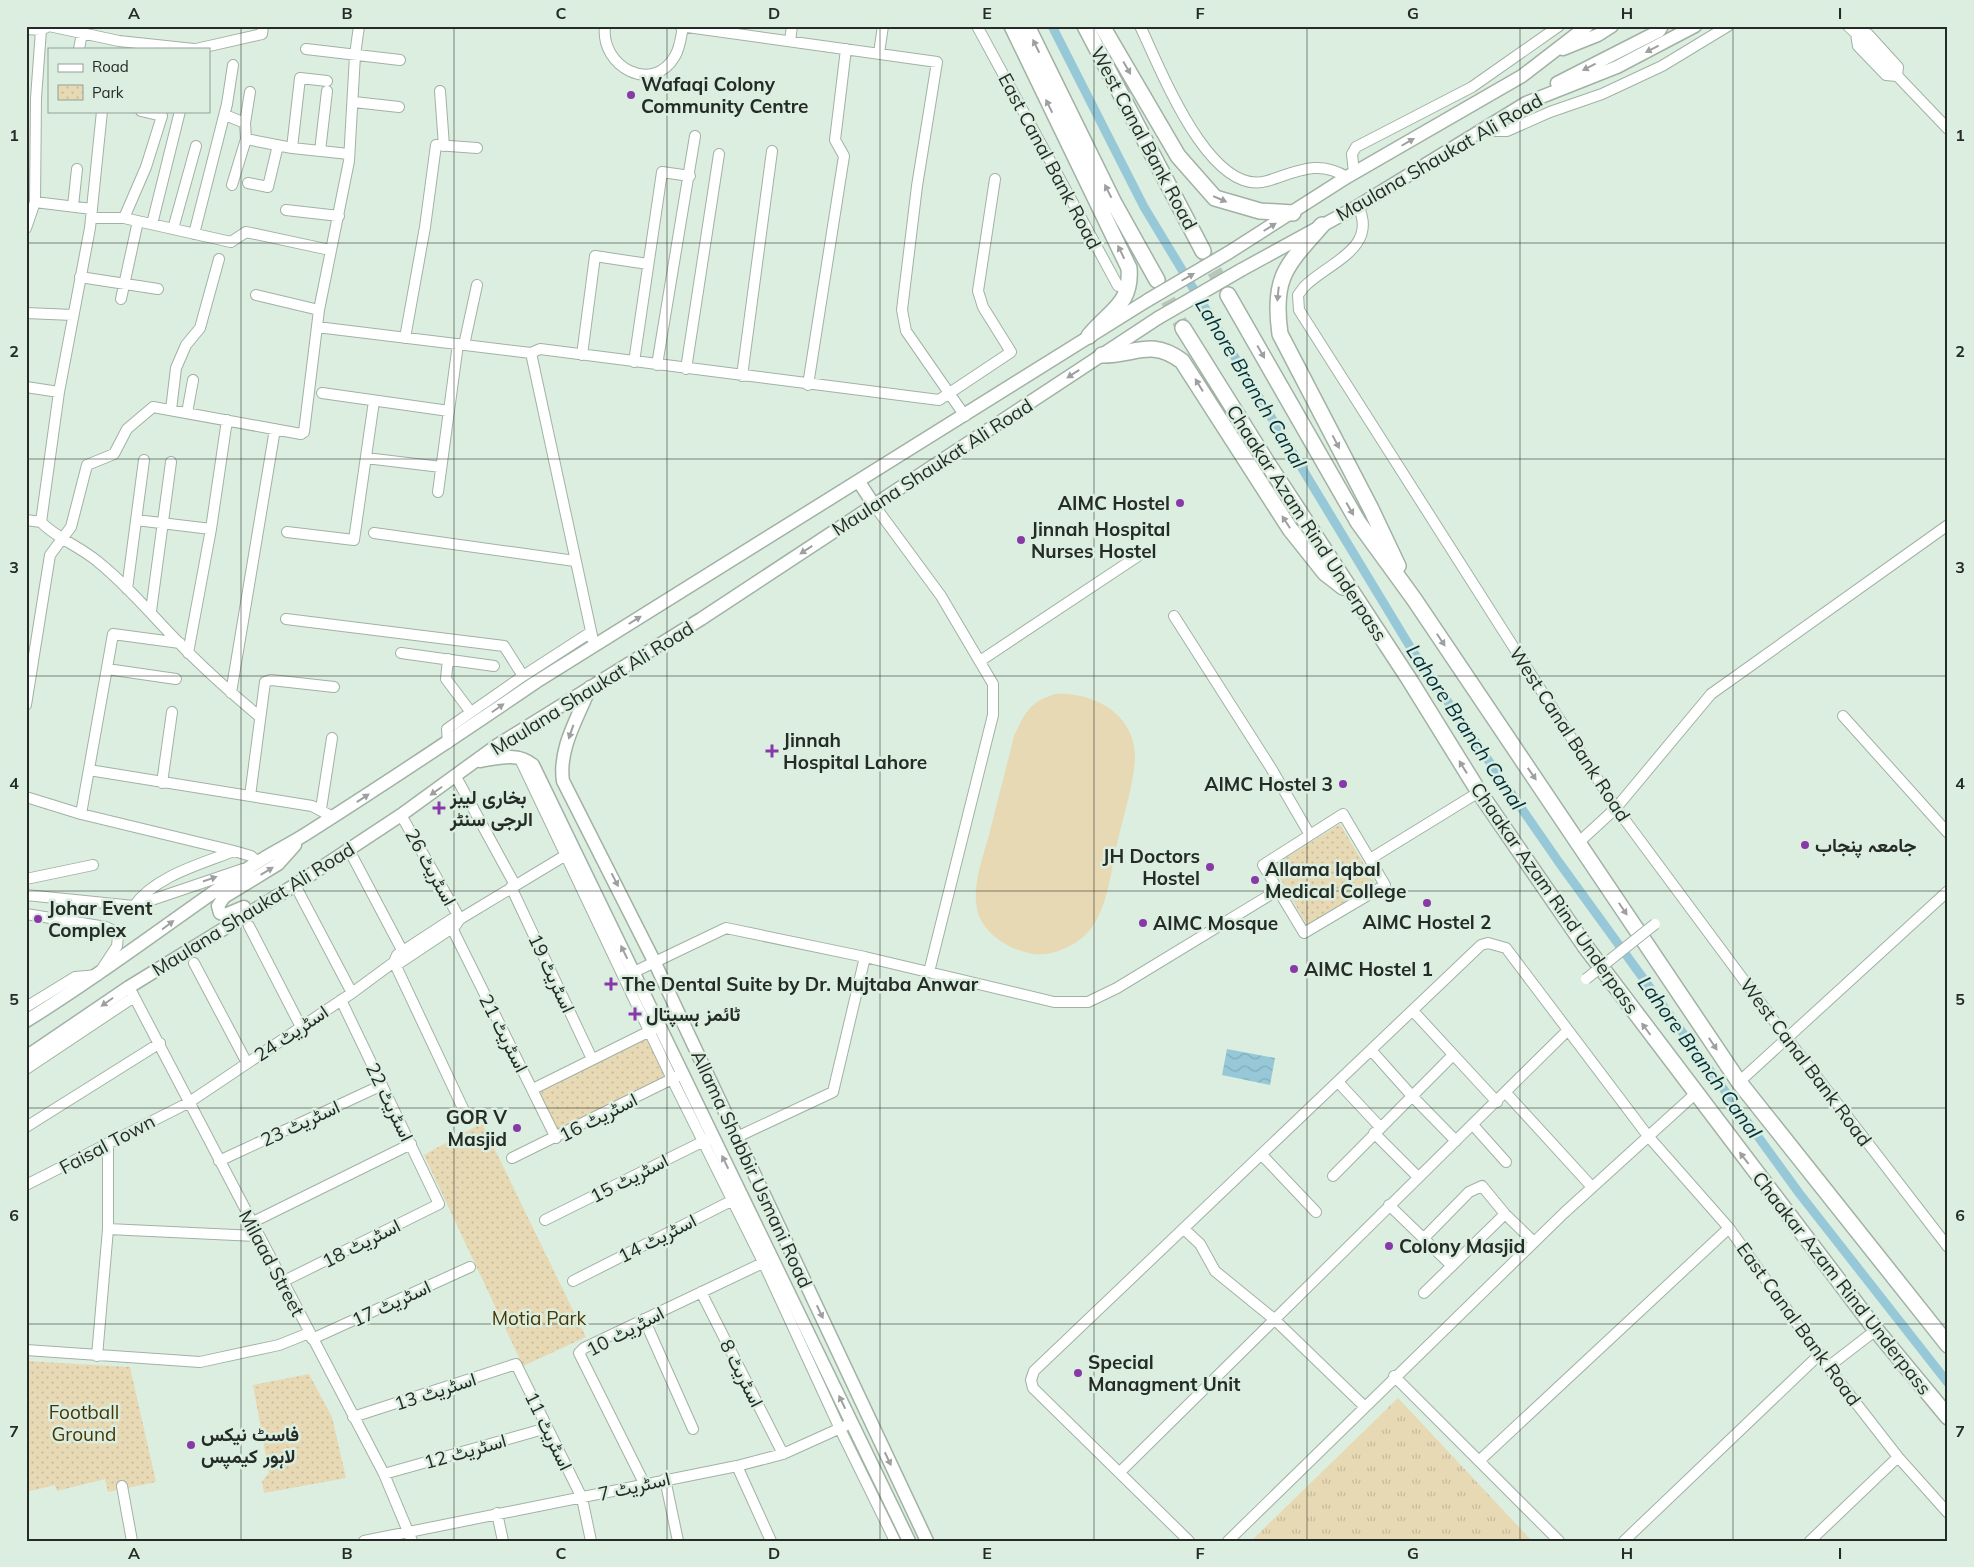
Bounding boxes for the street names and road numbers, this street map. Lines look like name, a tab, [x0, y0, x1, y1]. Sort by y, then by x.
street label: West Canal Bank Road	[1085, 42, 1203, 234]
street label: East Canal Bank Road	[993, 69, 1107, 253]
street label: Maulana Shaukat Ali Road	[1331, 88, 1547, 226]
street label: Maulana Shaukat Ali Road	[827, 393, 1037, 541]
street label: Chaakar Azam Rind Underpass	[1221, 400, 1393, 646]
street label: Maulana Shaukat Ali Road	[486, 616, 698, 760]
street label: West Canal Bank Road	[1504, 642, 1636, 826]
street label: Chaakar Azam Rind Underpass	[1466, 778, 1644, 1018]
street label: اسٹریٹ 26	[400, 824, 462, 910]
street label: Maulana Shaukat Ali Road	[147, 837, 359, 981]
street label: اسٹریٹ 19	[523, 930, 581, 1016]
street label: West Canal Bank Road	[1735, 973, 1877, 1151]
street label: اسٹریٹ 21	[474, 990, 534, 1076]
street label: اسٹریٹ 24	[249, 999, 333, 1067]
street label: Allama Shabbir Usmani Road	[686, 1046, 818, 1292]
street label: اسٹریٹ 22	[361, 1059, 419, 1145]
street label: اسٹریٹ 16	[555, 1087, 641, 1147]
street label: اسٹریٹ 23	[257, 1094, 343, 1152]
street label: Faisal Town	[55, 1109, 159, 1179]
street label: اسٹریٹ 15	[586, 1148, 672, 1208]
street label: Chaakar Azam Rind Underpass	[1747, 1166, 1937, 1400]
street label: Milaad Street	[234, 1206, 310, 1321]
street label: اسٹریٹ 14	[614, 1208, 700, 1268]
street label: اسٹریٹ 18	[318, 1213, 404, 1273]
street label: East Canal Bank Road	[1732, 1238, 1866, 1410]
street label: اسٹریٹ 17	[348, 1274, 434, 1332]
street label: اسٹریٹ 10	[582, 1301, 668, 1361]
street label: اسٹریٹ 8	[715, 1335, 769, 1411]
street label: اسٹریٹ 13	[391, 1367, 479, 1415]
street label: اسٹریٹ 11	[520, 1388, 578, 1474]
street label: اسٹریٹ 12	[421, 1428, 509, 1474]
street label: اسٹریٹ 7	[596, 1466, 672, 1506]

